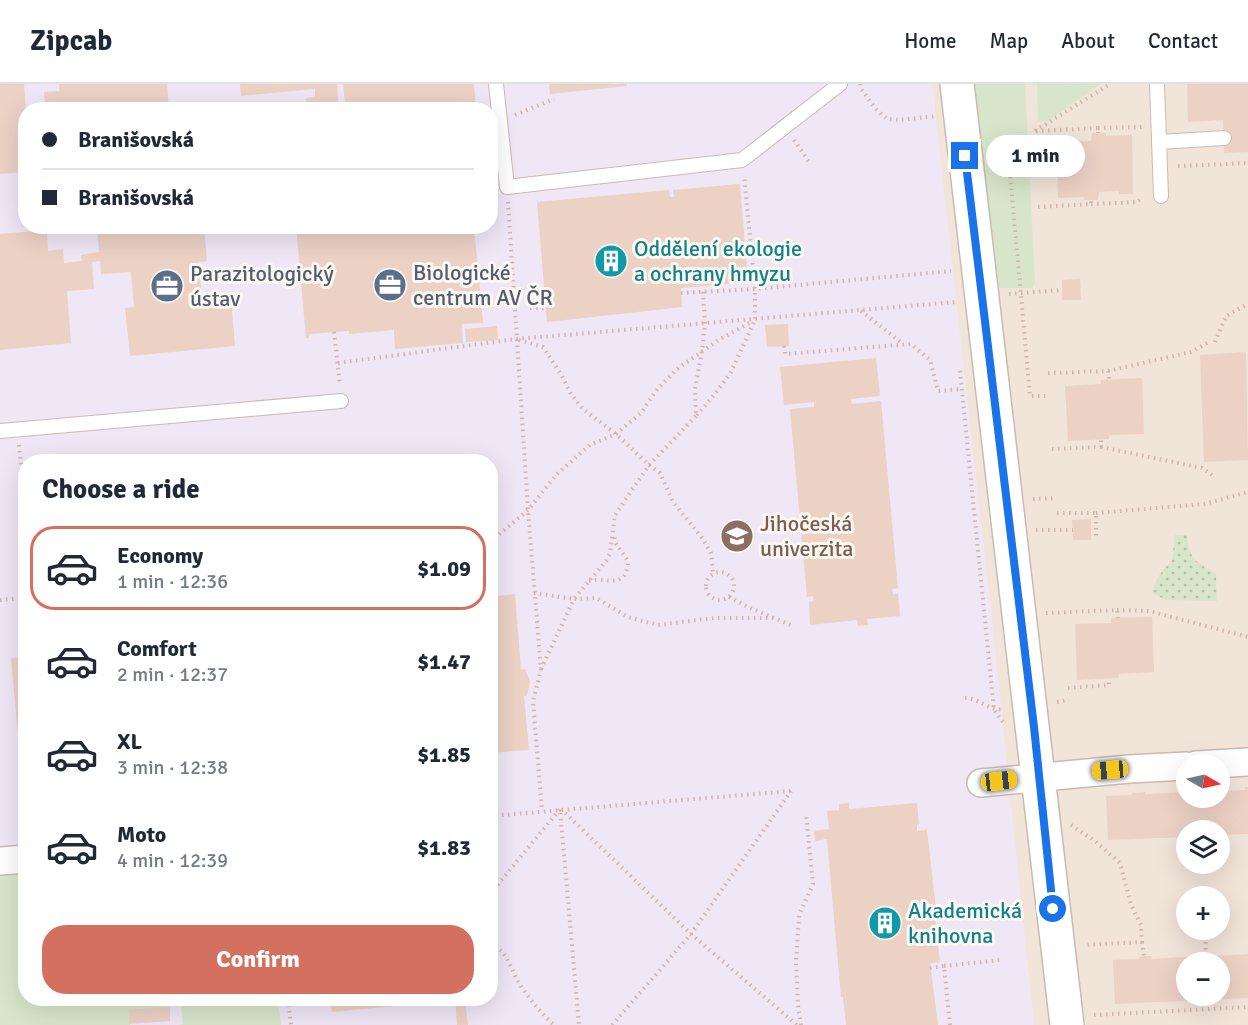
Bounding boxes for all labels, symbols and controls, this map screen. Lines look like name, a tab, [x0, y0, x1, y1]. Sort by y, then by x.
text: Zipcab	[30, 24, 112, 58]
text: Home	[904, 28, 957, 54]
text: Map	[990, 28, 1028, 54]
text: About	[1061, 28, 1115, 54]
text: Contact	[1148, 28, 1218, 54]
text: Branišovská	[78, 126, 194, 153]
callout: 1 min	[986, 135, 1085, 177]
route end	[951, 142, 978, 169]
text: 1 min	[1011, 143, 1060, 168]
text: Branišovská	[78, 184, 194, 211]
place label: Oddělení ekologie a ochrany hmyzu	[634, 235, 802, 287]
building icon: Oddělení ekologie a ochrany hmyzu	[593, 243, 629, 279]
place label: Biologické centrum AV ČR	[413, 259, 553, 311]
place label: Parazitologický ústav	[190, 260, 334, 312]
office icon: Biologické centrum AV ČR	[372, 267, 408, 303]
office icon: Parazitologický ústav	[149, 268, 185, 304]
text: Choose a ride	[42, 473, 200, 506]
place label: Jihočeská univerzita	[760, 510, 853, 562]
school or university icon: Jihočeská univerzita	[719, 518, 755, 554]
icon: car	[45, 541, 99, 595]
text: Economy	[117, 542, 203, 569]
text: $1.09	[417, 555, 471, 582]
text: 1 min · 12:36	[117, 569, 228, 594]
icon: car	[45, 634, 99, 688]
text: Comfort	[117, 635, 197, 662]
text: $1.47	[417, 648, 471, 675]
text: 2 min · 12:37	[117, 662, 228, 687]
icon: car	[45, 727, 99, 781]
text: XL	[117, 728, 142, 755]
text: $1.85	[417, 741, 471, 768]
north arrow	[1176, 754, 1230, 808]
map controls	[1176, 754, 1230, 1006]
text: 3 min · 12:38	[117, 755, 228, 780]
car	[1091, 759, 1129, 781]
car	[980, 770, 1018, 792]
icon: car	[45, 820, 99, 874]
button: layers	[1176, 820, 1230, 874]
text: Moto	[117, 821, 166, 848]
text: $1.83	[417, 834, 471, 861]
text: 4 min · 12:39	[117, 848, 228, 873]
button: +	[1176, 886, 1230, 940]
route start	[1039, 895, 1066, 922]
place label: Akademická knihovna	[908, 897, 1022, 949]
building icon: Akademická knihovna	[867, 905, 903, 941]
button: Confirm	[42, 925, 474, 994]
button: −	[1176, 952, 1230, 1006]

